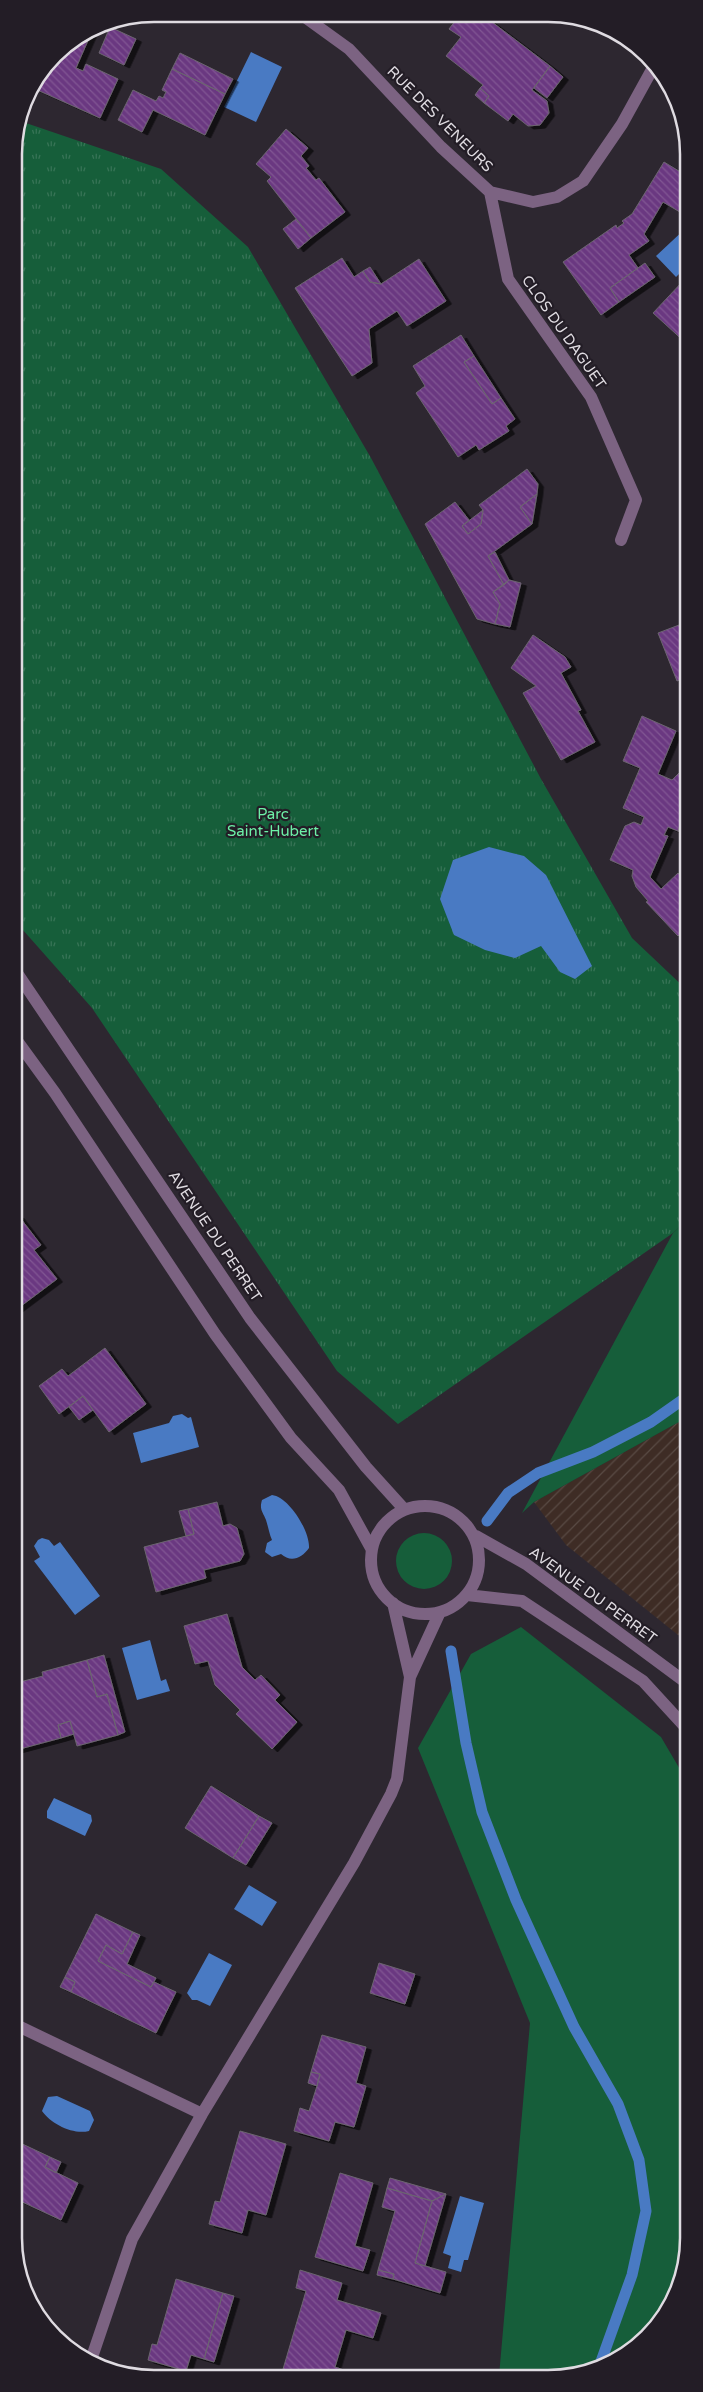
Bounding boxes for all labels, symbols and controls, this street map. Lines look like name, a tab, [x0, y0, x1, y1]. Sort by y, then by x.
street label: RUE DES VENEURS	[383, 62, 497, 176]
street label: CLOS DU DAGUET	[518, 272, 610, 392]
park label: Parc Saint-Hubert	[227, 805, 319, 840]
street label: AVENUE DU PERRET	[165, 1167, 265, 1305]
street label: AVENUE DU PERRET	[526, 1543, 660, 1647]

